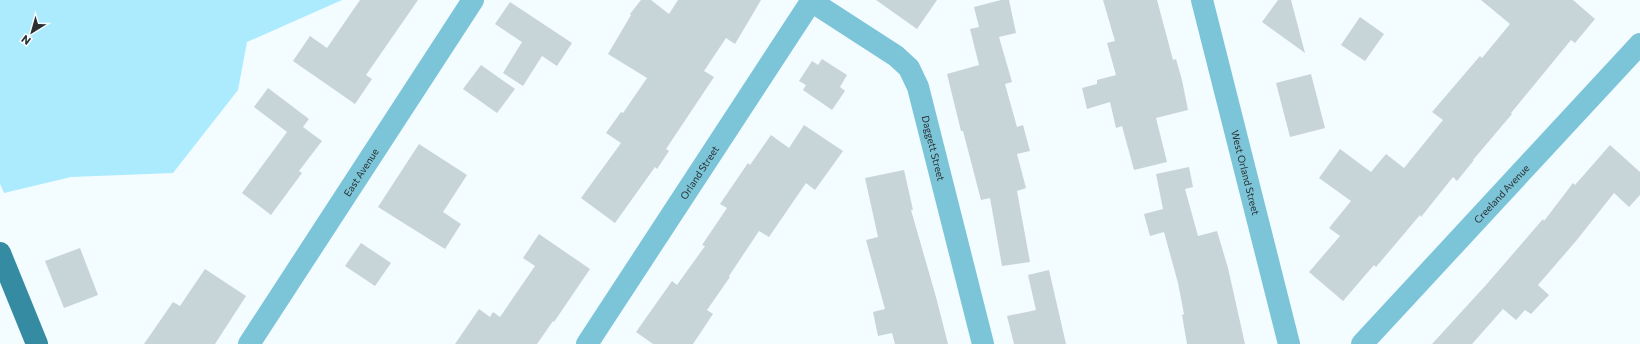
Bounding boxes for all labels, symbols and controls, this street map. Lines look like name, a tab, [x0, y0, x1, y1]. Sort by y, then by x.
north arrow	[12, 12, 52, 52]
text: N	[18, 33, 33, 48]
street label: Daggett Street	[919, 114, 947, 182]
street label: West Orland Street	[1229, 129, 1262, 216]
street label: Orland Street	[677, 143, 721, 202]
street label: East Avenue	[341, 146, 381, 199]
street label: Creeland Avenue	[1471, 162, 1532, 226]

